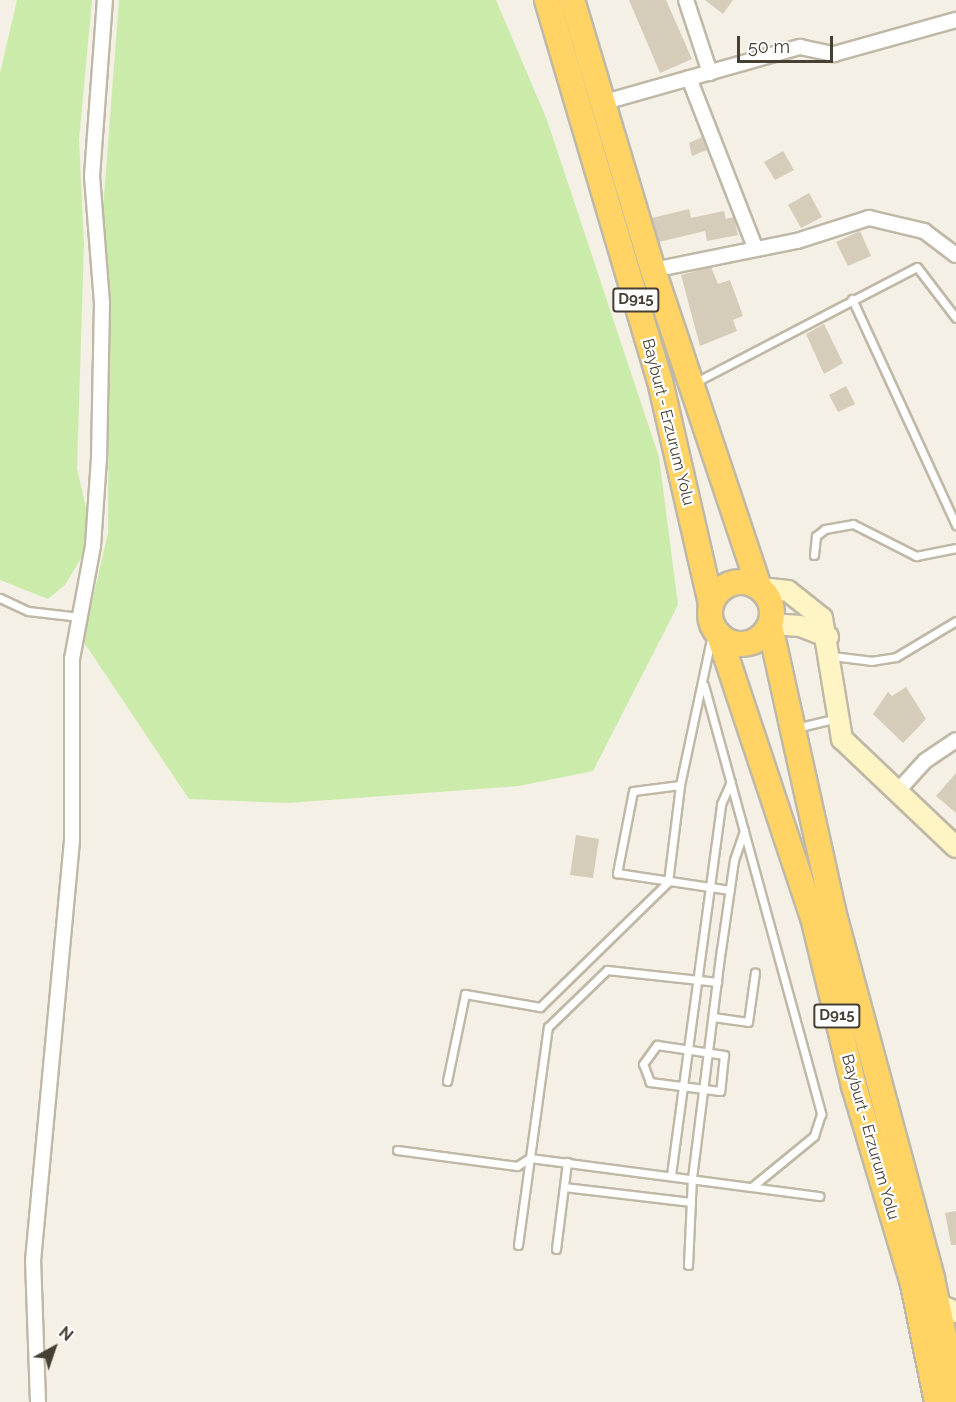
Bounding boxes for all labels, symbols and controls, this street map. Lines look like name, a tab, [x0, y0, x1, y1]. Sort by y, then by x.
scale bar	[740, 24, 836, 62]
text: 50 m	[748, 36, 790, 57]
road number: D915	[612, 288, 660, 312]
street label: Bayburt - Erzurum Yolu	[638, 336, 698, 508]
road number: D915	[813, 1004, 861, 1028]
street label: Bayburt - Erzurum Yolu	[837, 1052, 903, 1222]
north arrow	[24, 1318, 84, 1378]
text: N	[55, 1323, 77, 1345]

